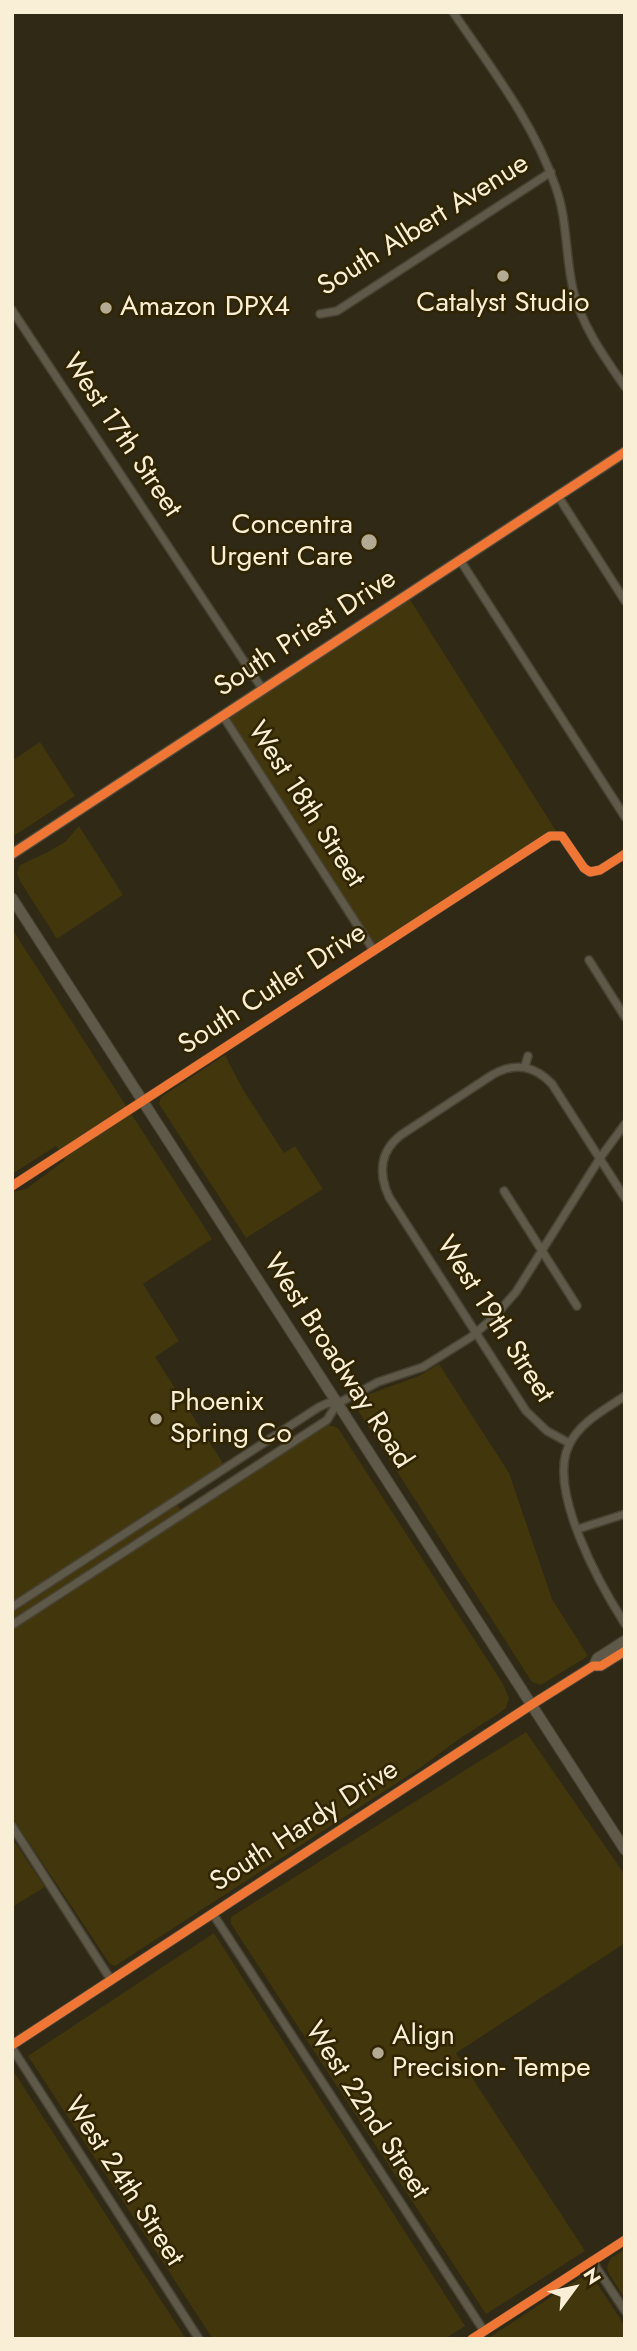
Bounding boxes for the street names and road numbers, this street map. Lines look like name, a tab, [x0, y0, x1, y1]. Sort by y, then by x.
street label: South Albert Avenue	[312, 148, 536, 304]
street label: West 17th Street	[54, 348, 188, 524]
street label: South Priest Drive	[209, 563, 403, 705]
street label: West 18th Street	[239, 716, 371, 894]
street label: South Cutler Drive	[173, 917, 373, 1063]
street label: West 19th Street	[428, 1230, 560, 1410]
street label: West Broadway Road	[255, 1248, 419, 1476]
street label: South Hardy Drive	[205, 1754, 405, 1900]
street label: West 22nd Street	[296, 2016, 436, 2206]
street label: West 24th Street	[56, 2091, 190, 2273]

